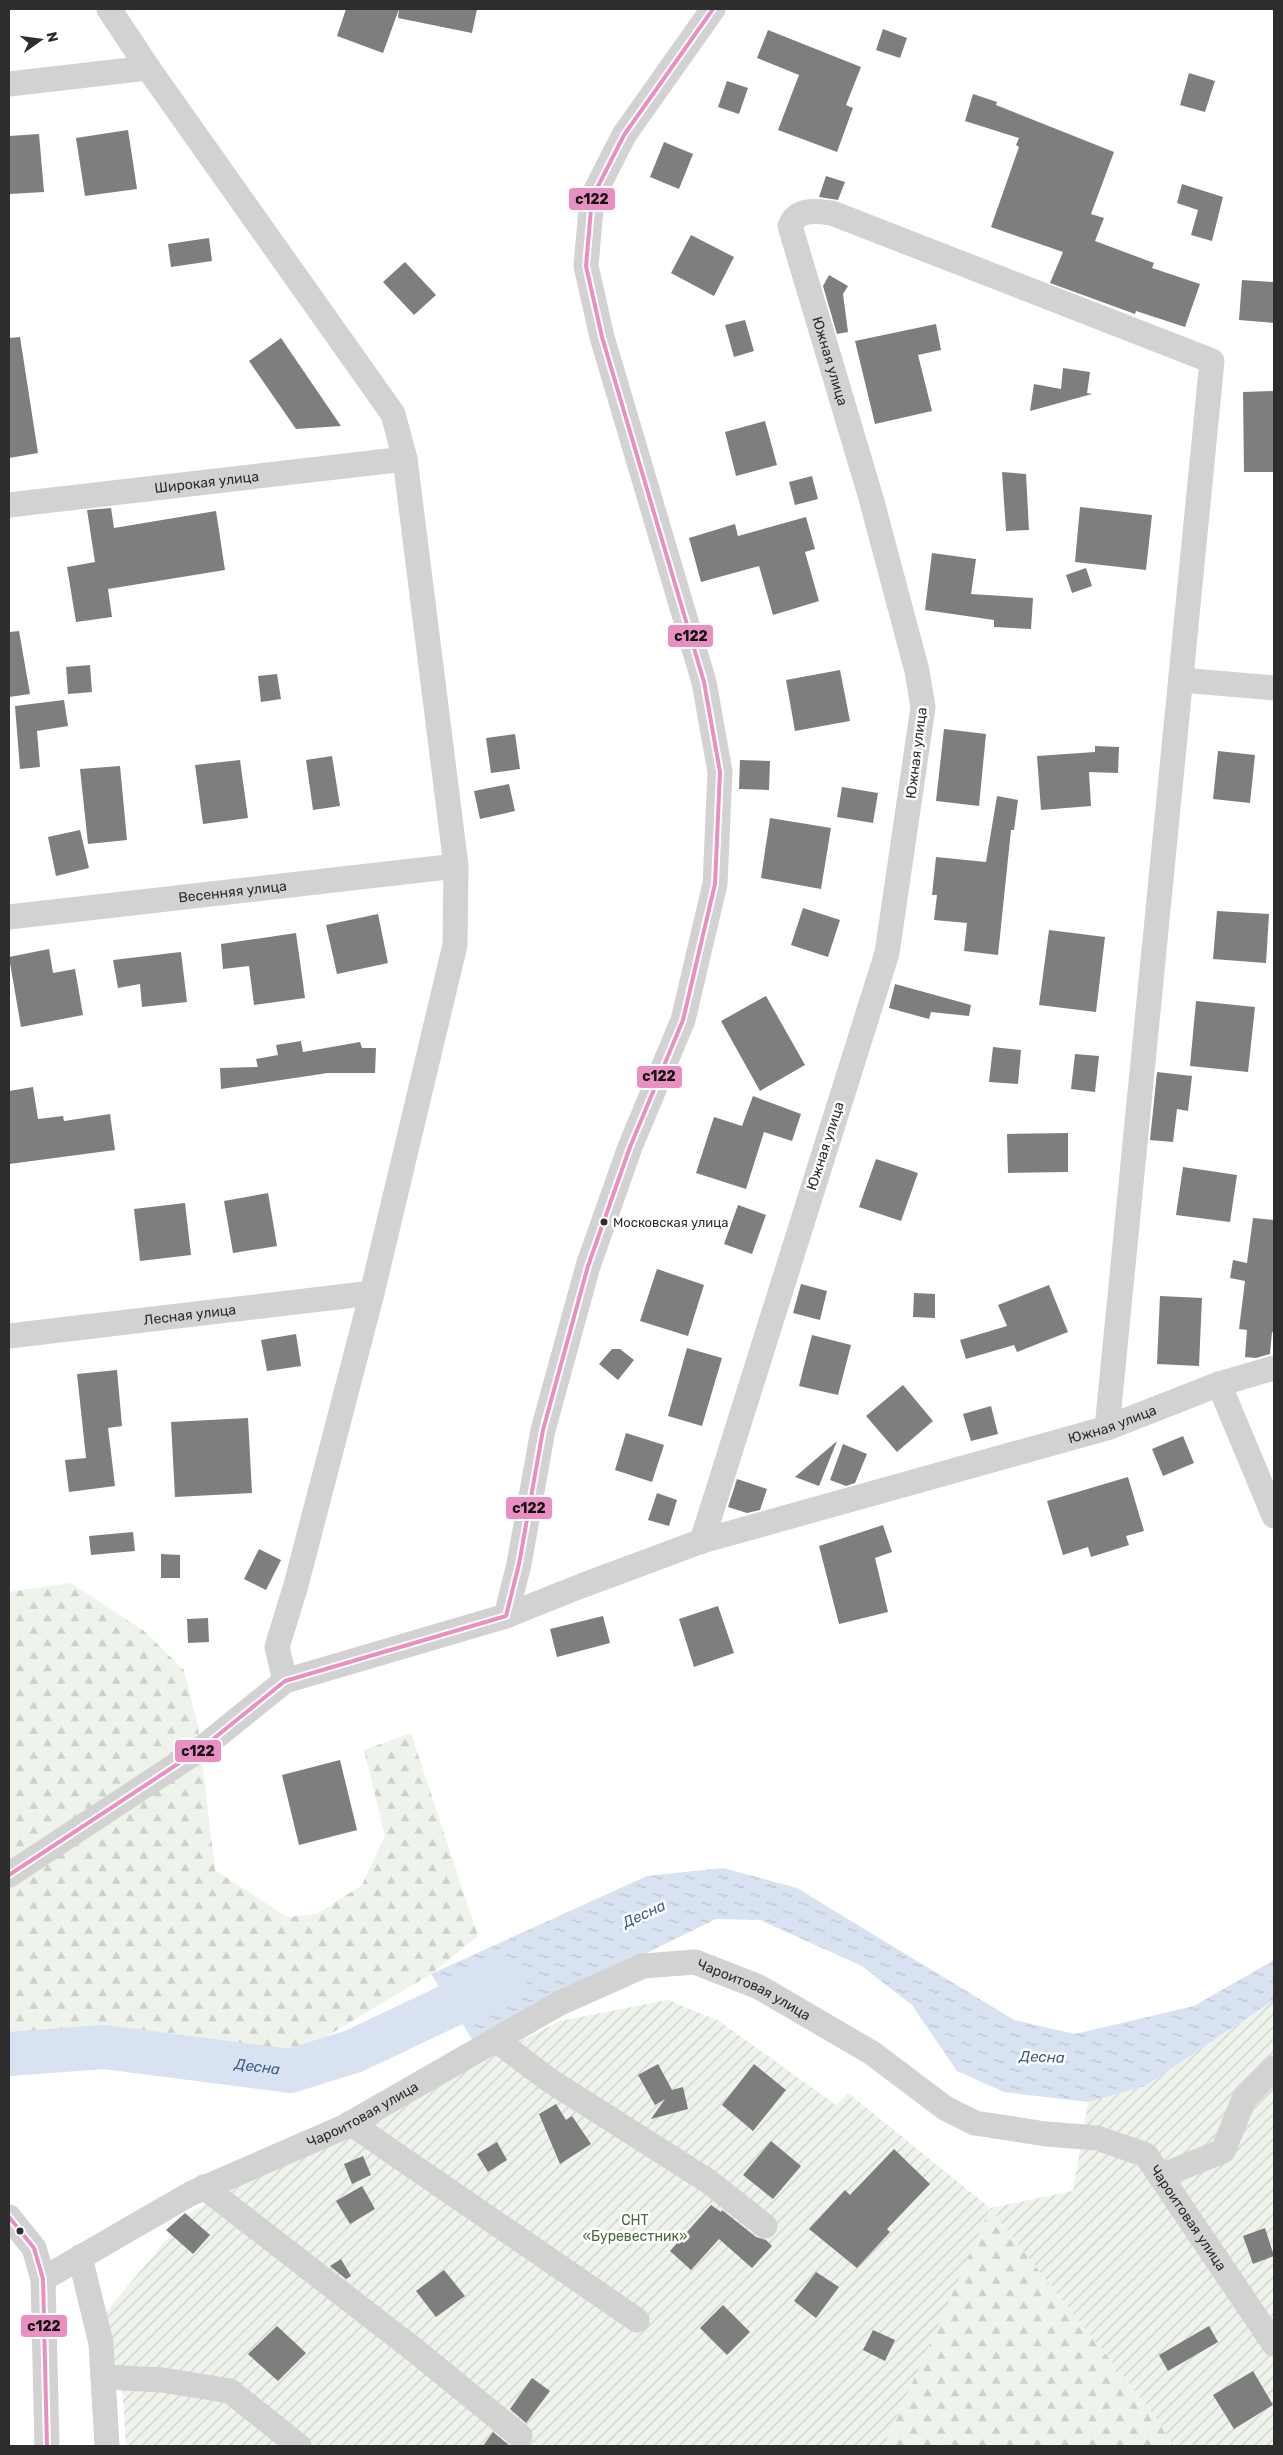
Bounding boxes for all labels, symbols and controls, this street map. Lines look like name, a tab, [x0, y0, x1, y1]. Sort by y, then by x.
north arrow	[15, 15, 65, 65]
text: N	[43, 30, 62, 44]
line badge: с122	[568, 187, 616, 211]
text: с122	[575, 191, 609, 208]
street label: Южная улица	[808, 315, 851, 408]
street label: Широкая улица	[154, 468, 260, 497]
line badge: с122	[667, 624, 714, 648]
text: с122	[674, 628, 708, 645]
street label: Южная улица	[902, 706, 931, 800]
street label: Весенняя улица	[178, 877, 288, 907]
line badge: с122	[636, 1065, 683, 1089]
text: с122	[642, 1068, 676, 1085]
street label: Южная улица	[803, 1100, 848, 1193]
place label: Московская улица	[613, 1215, 728, 1230]
marker: Московская улица	[599, 1217, 609, 1227]
street label: Лесная улица	[143, 1301, 237, 1329]
street label: Южная улица	[1066, 1401, 1159, 1447]
line badge: с122	[505, 1496, 553, 1520]
text: с122	[512, 1500, 546, 1517]
line badge: с122	[174, 1739, 222, 1763]
text: с122	[181, 1743, 215, 1760]
water label: Десна	[619, 1896, 668, 1932]
street label: Чароитовая улица	[695, 1956, 814, 2024]
water label: Десна	[1018, 2047, 1065, 2067]
water label: Десна	[233, 2055, 281, 2079]
street label: Чароитовая улица	[304, 2078, 422, 2151]
street label: Чароитовая улица	[1146, 2162, 1230, 2274]
park label: СНТ «Буревестник»	[583, 2212, 688, 2245]
unlabelled marker	[15, 2226, 25, 2236]
line badge: с122	[20, 2314, 68, 2338]
text: с122	[27, 2318, 61, 2335]

